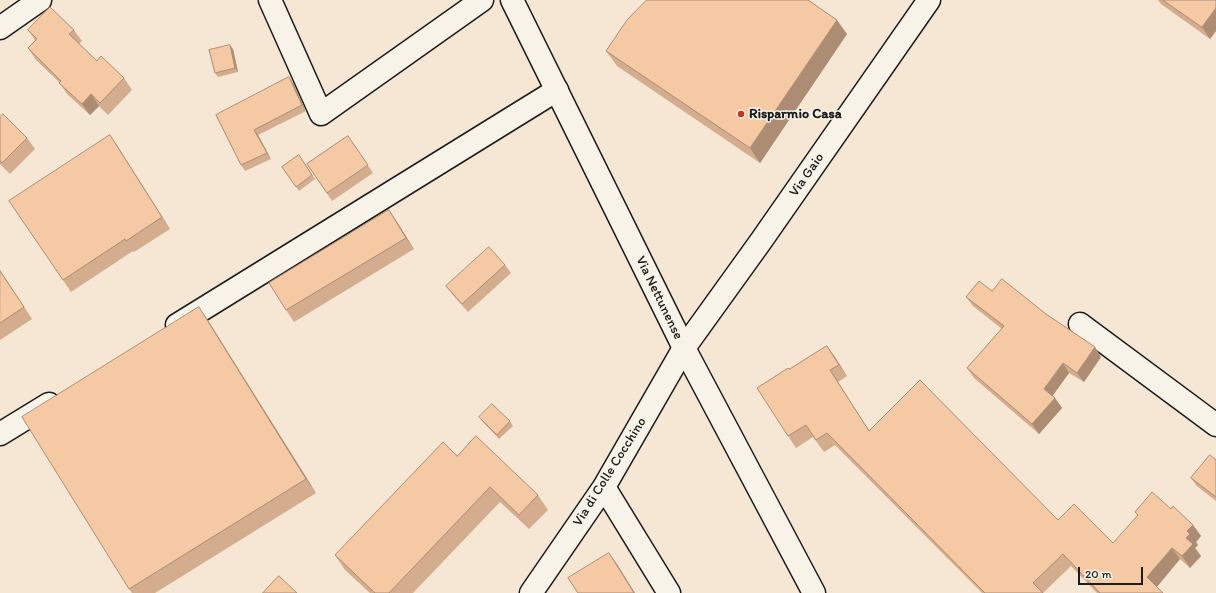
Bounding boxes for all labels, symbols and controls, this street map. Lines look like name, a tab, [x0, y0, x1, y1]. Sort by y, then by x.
place label: Risparmio Casa	[749, 106, 842, 122]
marker: Risparmio Casa	[736, 109, 746, 119]
street label: Via Gaio	[786, 150, 828, 200]
street label: Via Nettunense	[632, 254, 686, 342]
street label: Via di Colle Cocchino	[570, 414, 650, 530]
scale bar	[1080, 559, 1145, 585]
text: 20 m	[1085, 567, 1112, 581]

